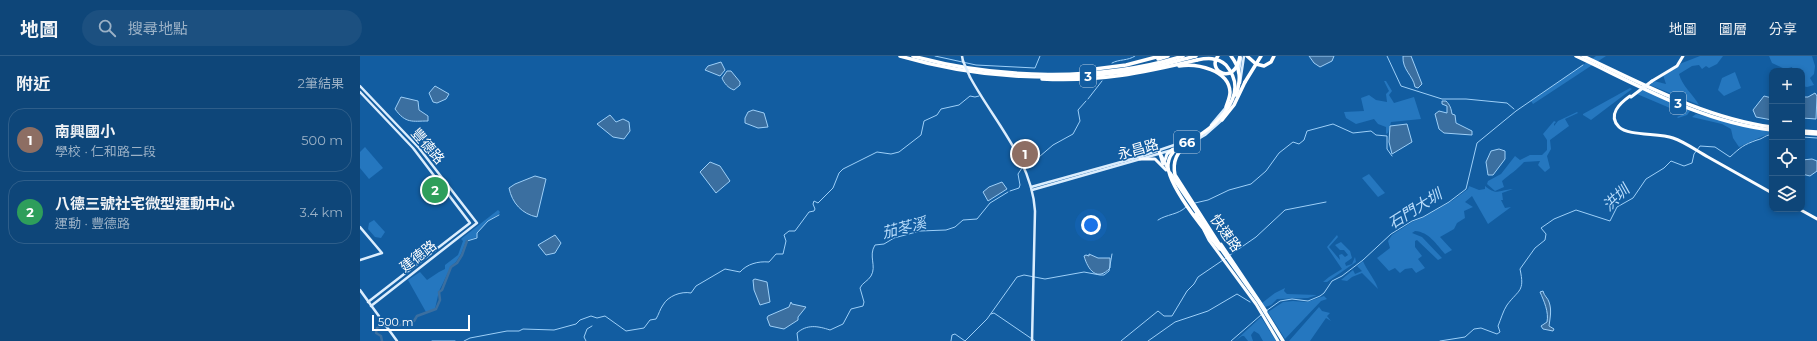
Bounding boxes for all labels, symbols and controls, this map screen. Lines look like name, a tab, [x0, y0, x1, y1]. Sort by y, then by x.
search box	[82, 10, 362, 46]
icon: search	[96, 17, 118, 39]
text: 地圖	[20, 18, 58, 41]
text: 搜尋地點	[128, 19, 188, 38]
text: 地圖	[1669, 20, 1697, 38]
text: 圖層	[1719, 20, 1747, 38]
text: 分享	[1769, 20, 1797, 38]
road number: 3	[1080, 65, 1096, 87]
map controls	[1769, 68, 1805, 212]
button: +	[1769, 68, 1805, 104]
text: 附近	[16, 74, 50, 94]
text: 2筆結果	[298, 75, 344, 91]
road number: 3	[1670, 92, 1686, 114]
button: −	[1769, 104, 1805, 140]
text: 南興國小	[55, 122, 115, 141]
street label: 豐德路	[407, 124, 449, 168]
road number: 66	[1174, 131, 1200, 153]
text: 1	[27, 132, 33, 148]
text: 500 m	[301, 132, 343, 148]
street label: 永昌路	[1115, 135, 1161, 163]
pin: 1	[1012, 139, 1038, 169]
button: locate	[1769, 140, 1805, 176]
text: 學校 · 仁和路二段	[55, 143, 156, 159]
pin: 2	[422, 175, 448, 205]
button: layers	[1769, 176, 1805, 212]
water label: 洪圳	[1598, 179, 1634, 215]
water label: 石門大圳	[1384, 184, 1447, 233]
text: 八德三號社宅微型運動中心	[55, 194, 235, 213]
text: 2	[26, 204, 34, 220]
text: 3.4 km	[300, 204, 343, 220]
street label: 快速路	[1207, 211, 1245, 255]
water label: 茄苳溪	[880, 212, 930, 242]
text: 運動 · 豐德路	[55, 215, 130, 231]
your location	[1081, 215, 1101, 235]
street label: 建德路	[396, 236, 440, 276]
scale bar	[372, 313, 470, 332]
text: 500 m	[378, 315, 413, 329]

